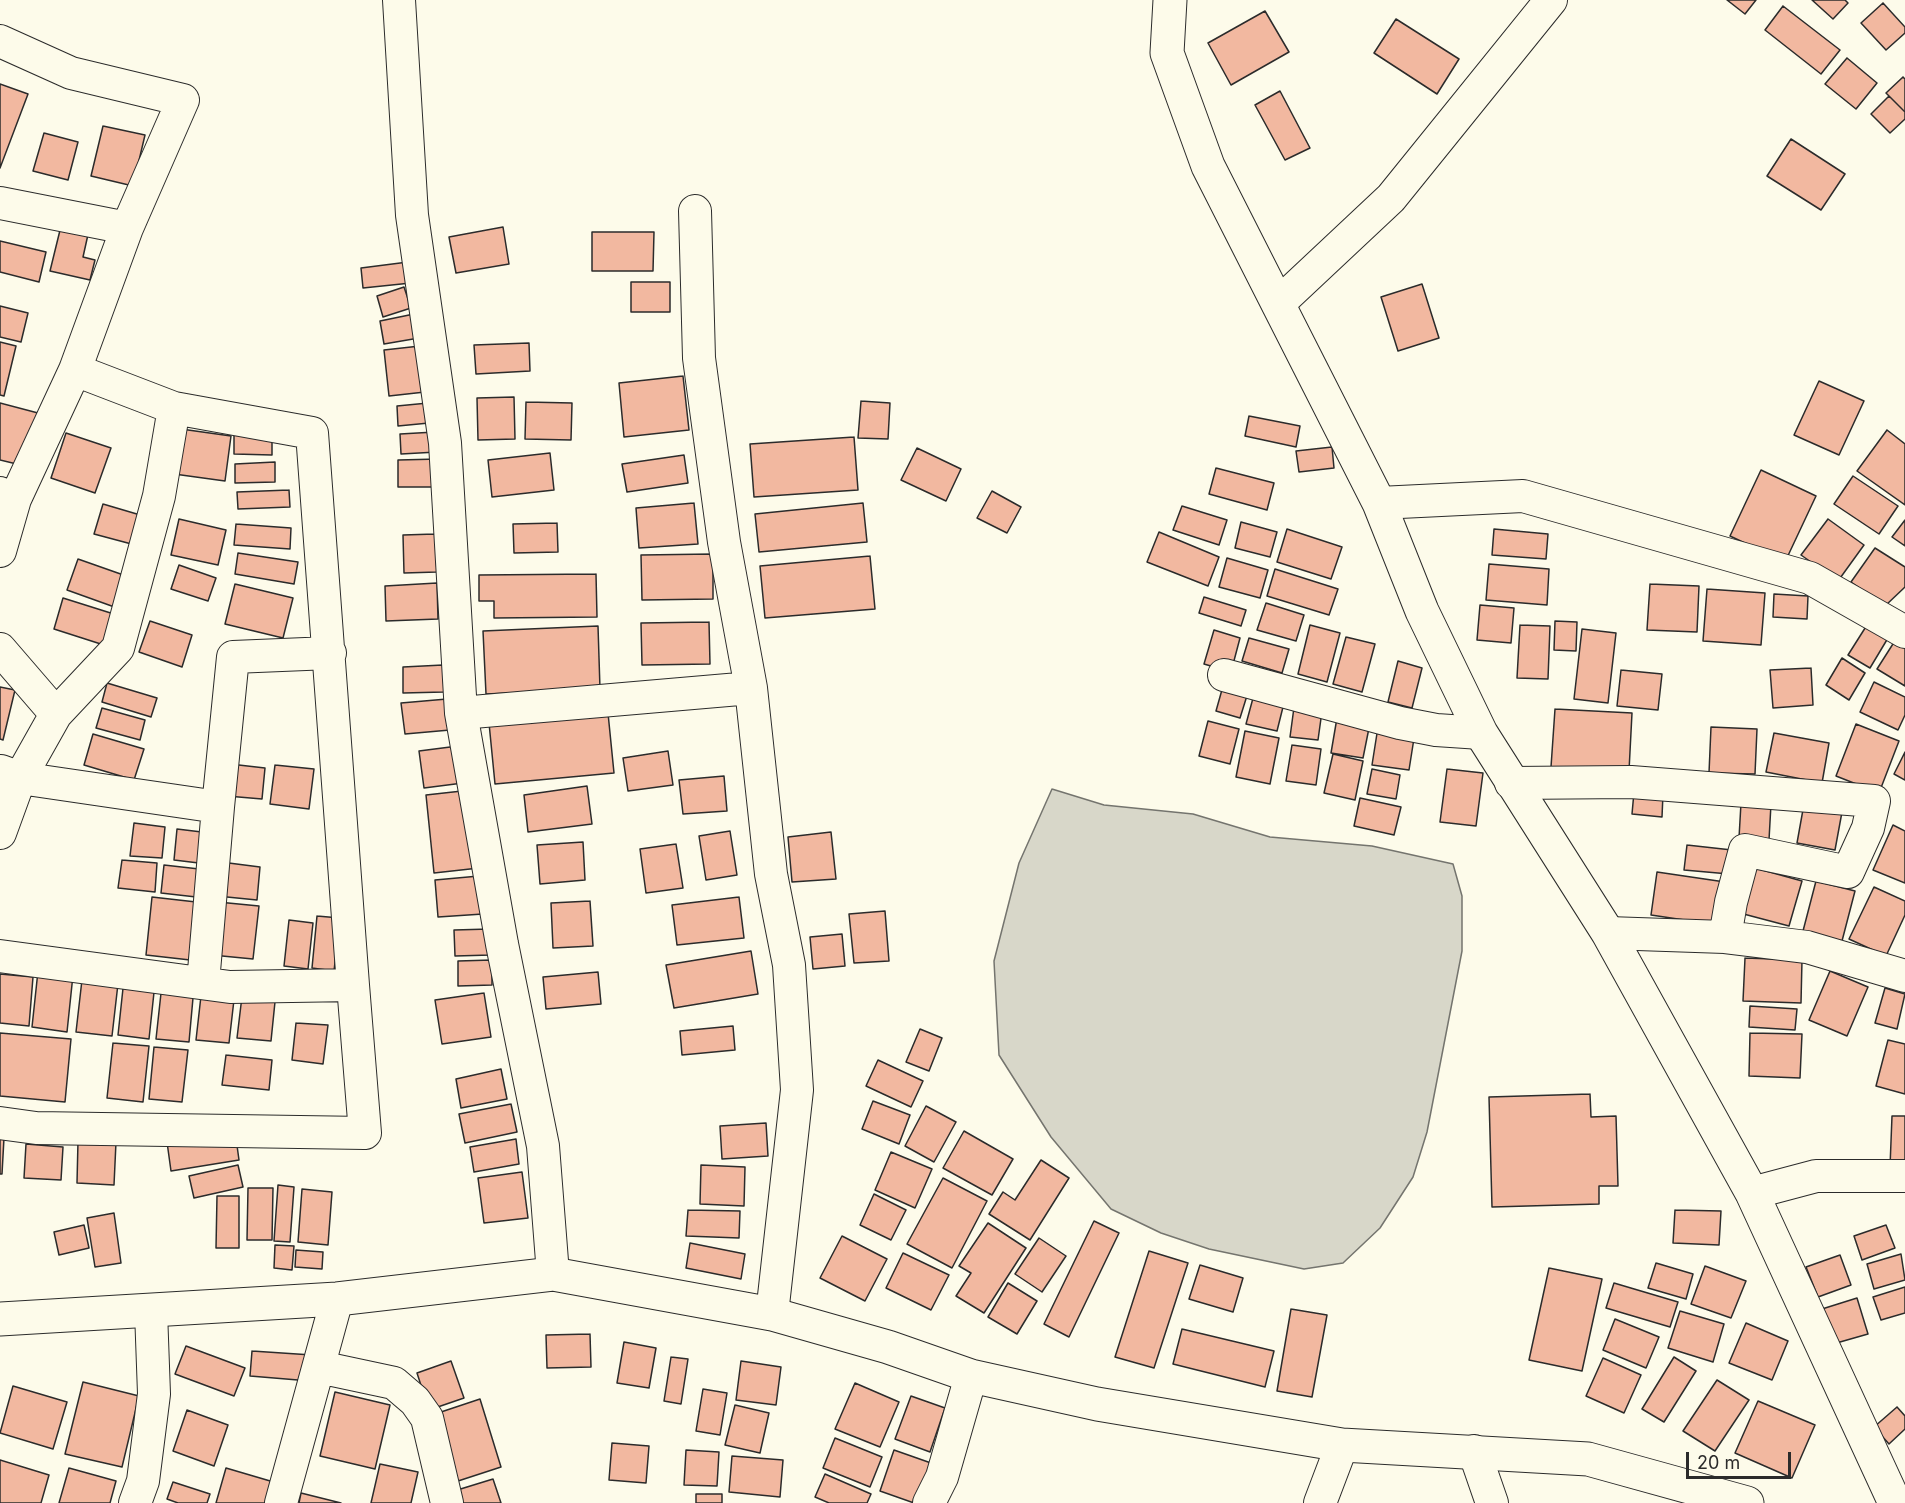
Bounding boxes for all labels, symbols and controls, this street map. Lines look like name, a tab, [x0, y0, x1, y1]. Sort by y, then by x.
scale bar	[1689, 1440, 1794, 1478]
text: 20 m	[1697, 1452, 1740, 1473]

